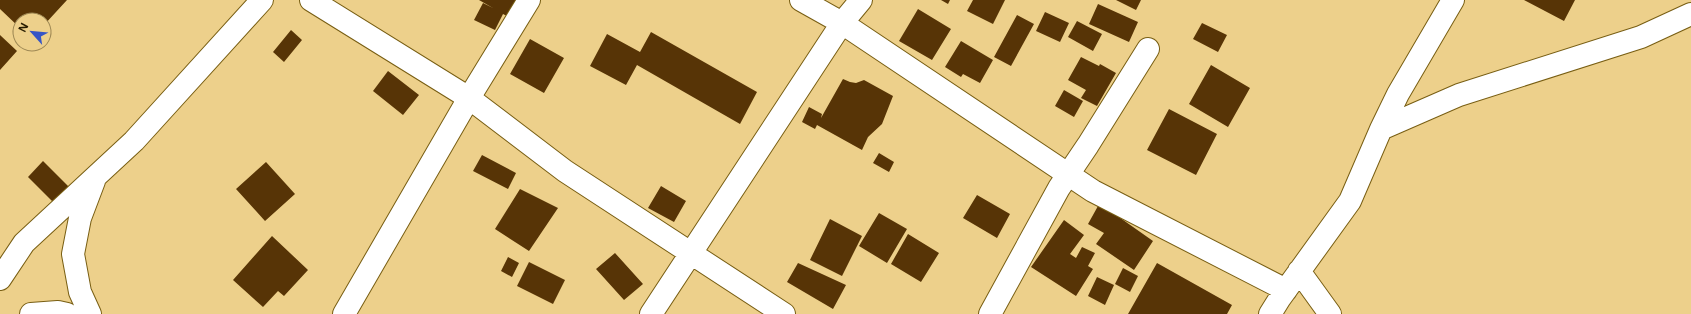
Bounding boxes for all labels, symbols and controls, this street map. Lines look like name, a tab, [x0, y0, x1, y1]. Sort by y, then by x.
north arrow	[12, 12, 52, 52]
text: N	[14, 20, 31, 35]

